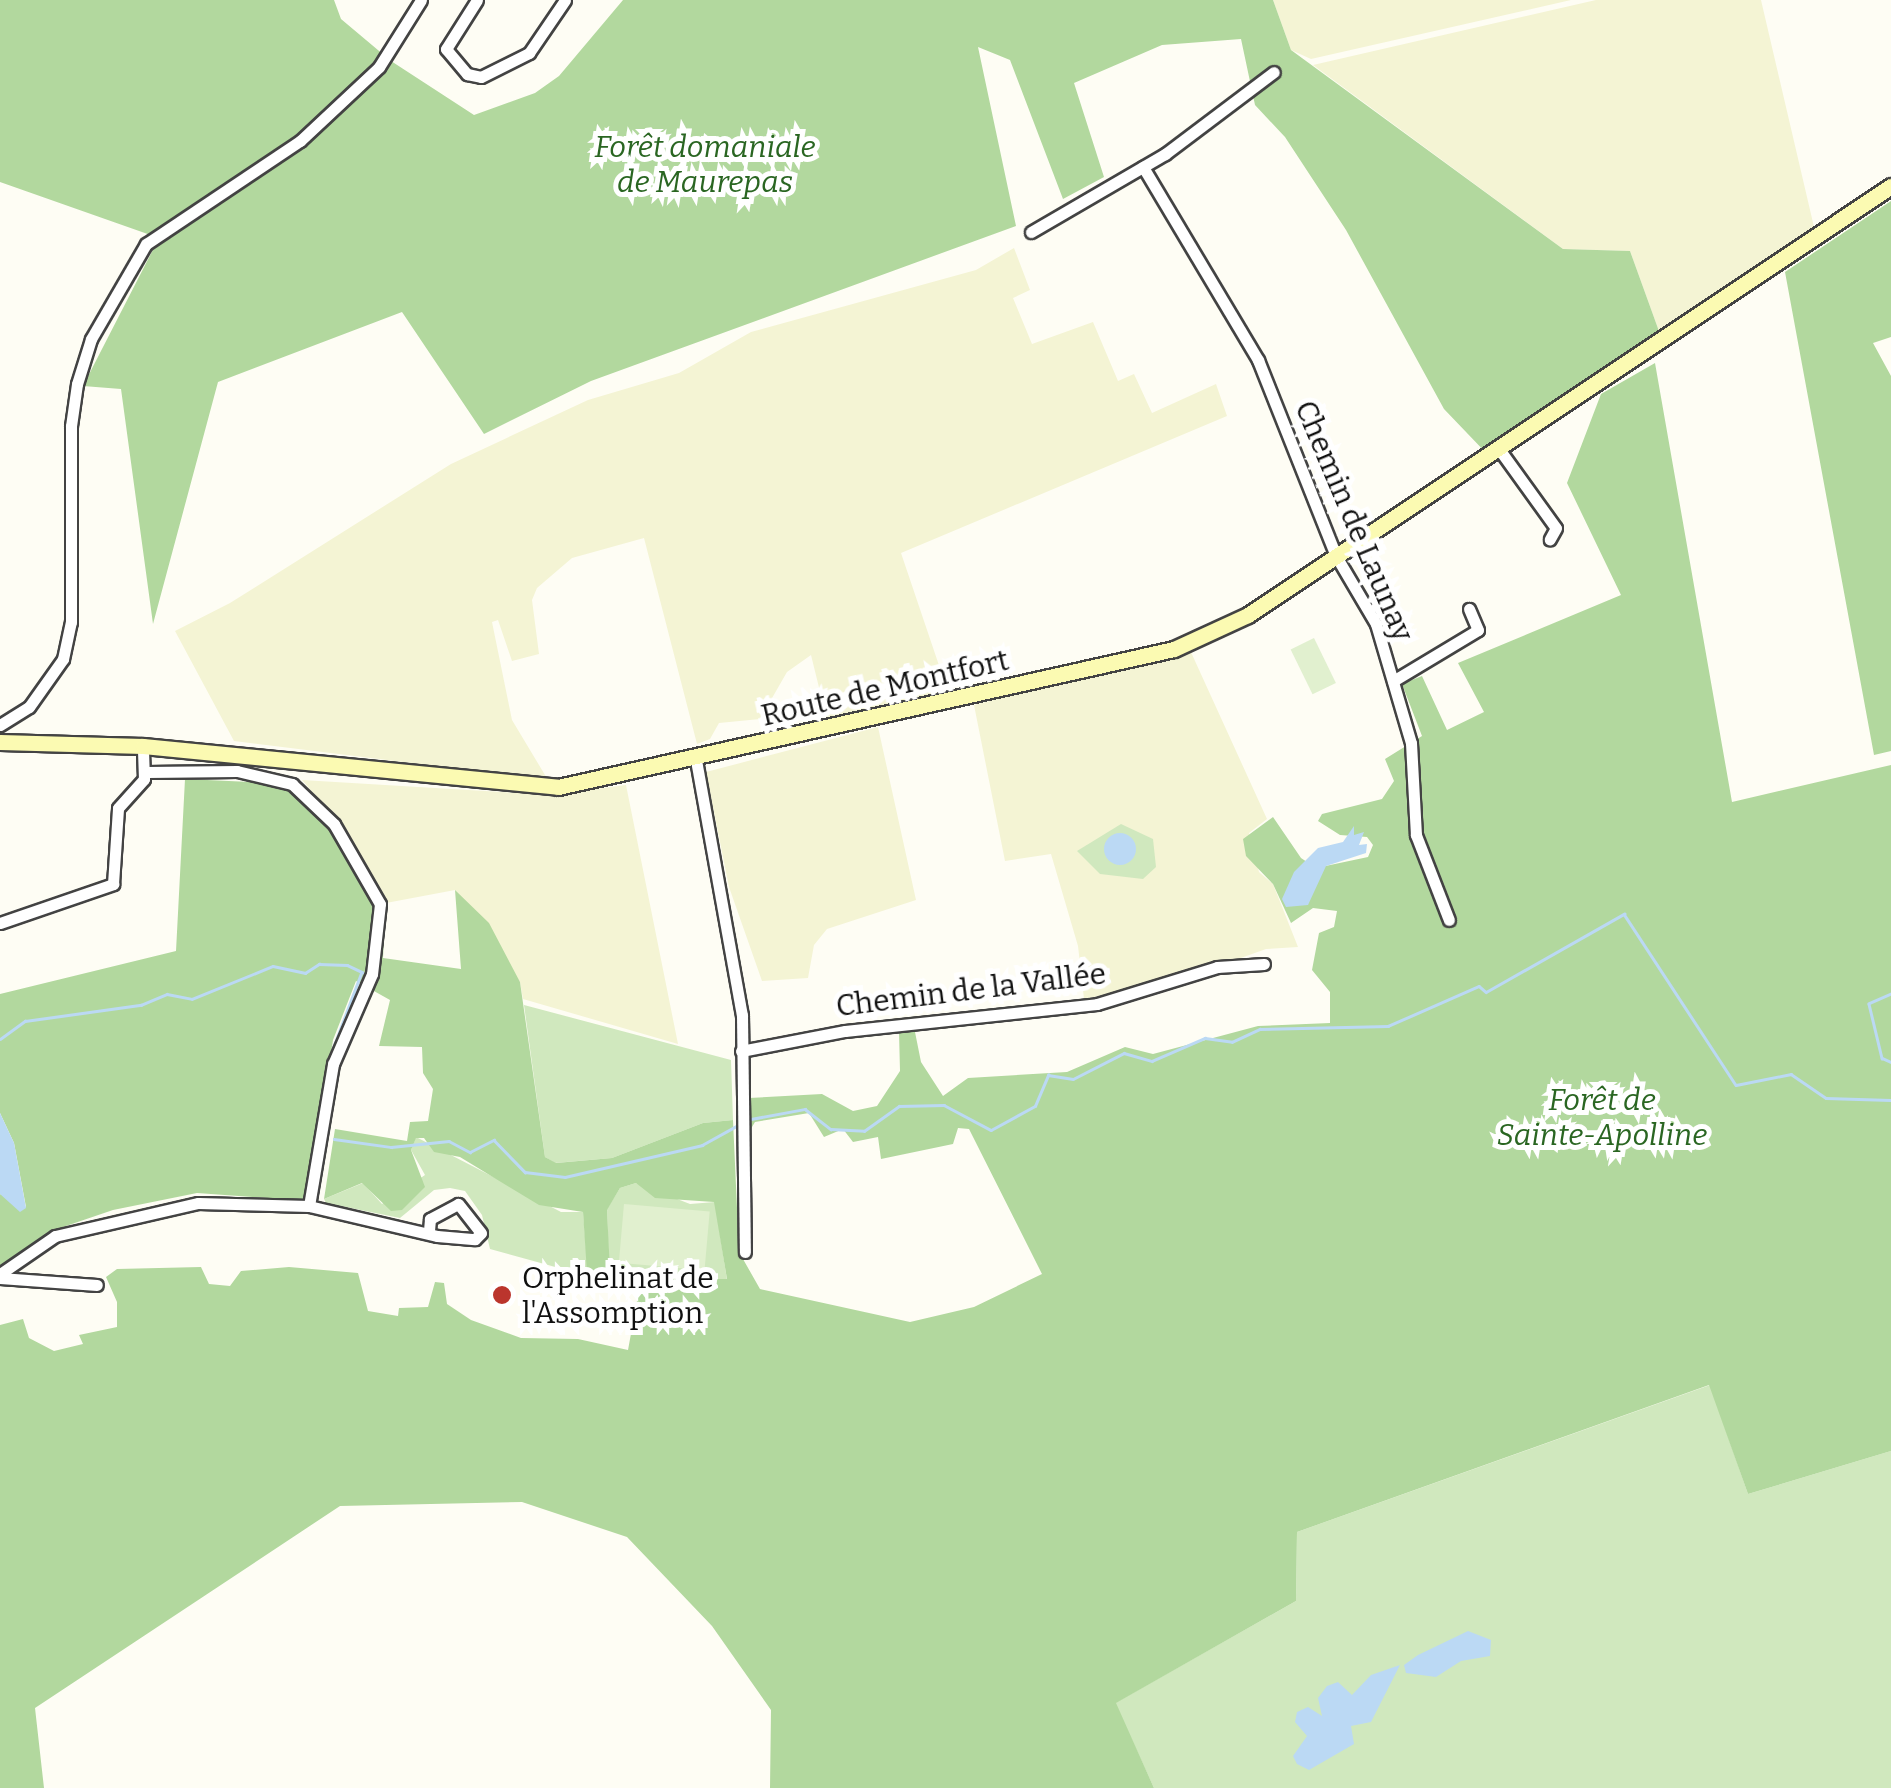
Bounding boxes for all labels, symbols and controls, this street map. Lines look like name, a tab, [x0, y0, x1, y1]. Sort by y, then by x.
park label: Forêt domaniale de Maurepas	[594, 129, 816, 200]
street label: Chemin de Launay	[1287, 395, 1421, 647]
street label: Route de Montfort	[758, 642, 1012, 734]
street label: Chemin de la Vallée	[834, 956, 1108, 1024]
park label: Forêt de Sainte-Apolline	[1497, 1082, 1707, 1152]
place label: Orphelinat de l'Assomption	[522, 1260, 714, 1330]
marker: Orphelinat de l'Assomption	[491, 1284, 513, 1306]

